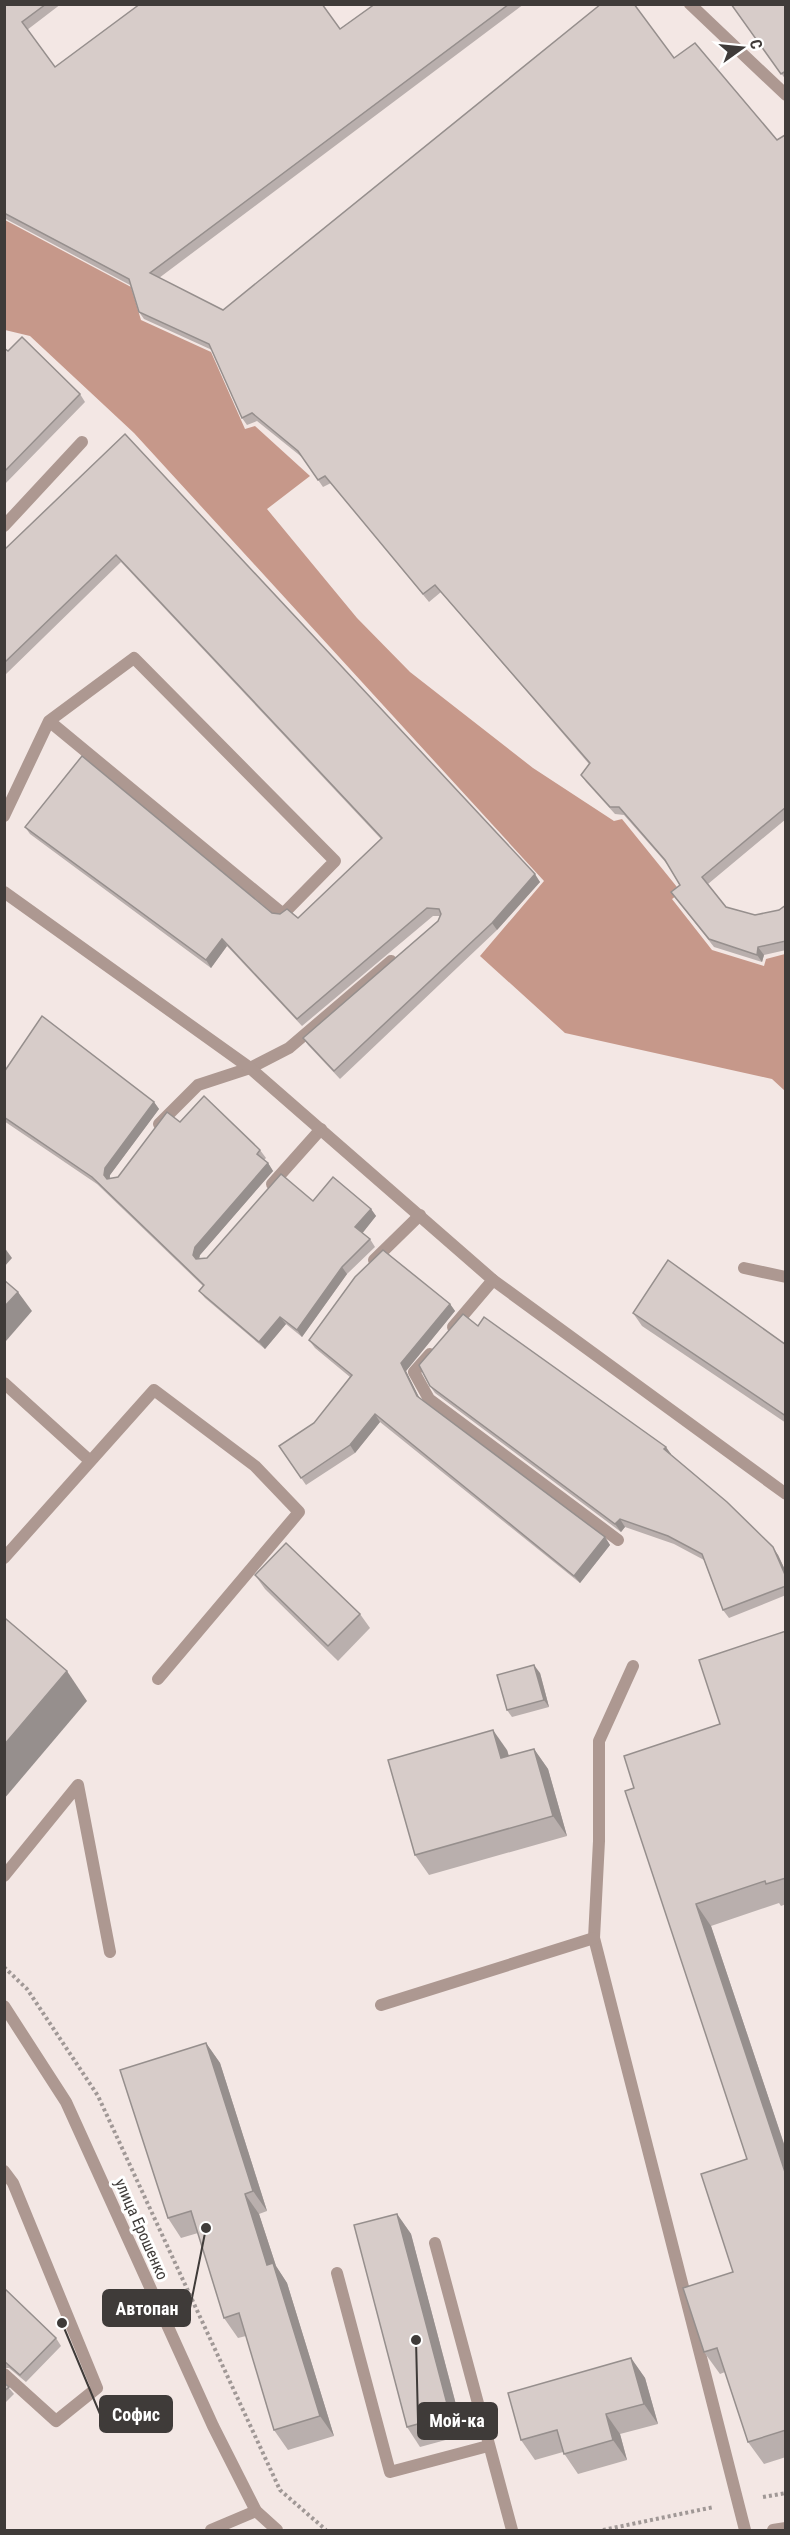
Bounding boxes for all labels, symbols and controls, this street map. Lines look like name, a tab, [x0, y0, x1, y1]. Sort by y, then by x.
north arrow	[712, 18, 772, 78]
text: С	[746, 37, 766, 51]
street label: улица Ерошенко	[111, 2176, 172, 2283]
callout: Автопан	[103, 2290, 190, 2326]
text: Автопан	[116, 2298, 178, 2319]
callout: Софис	[100, 2396, 172, 2432]
callout: Мой-ка	[418, 2403, 497, 2439]
text: Софис	[112, 2404, 160, 2425]
text: Мой-ка	[429, 2410, 485, 2431]

